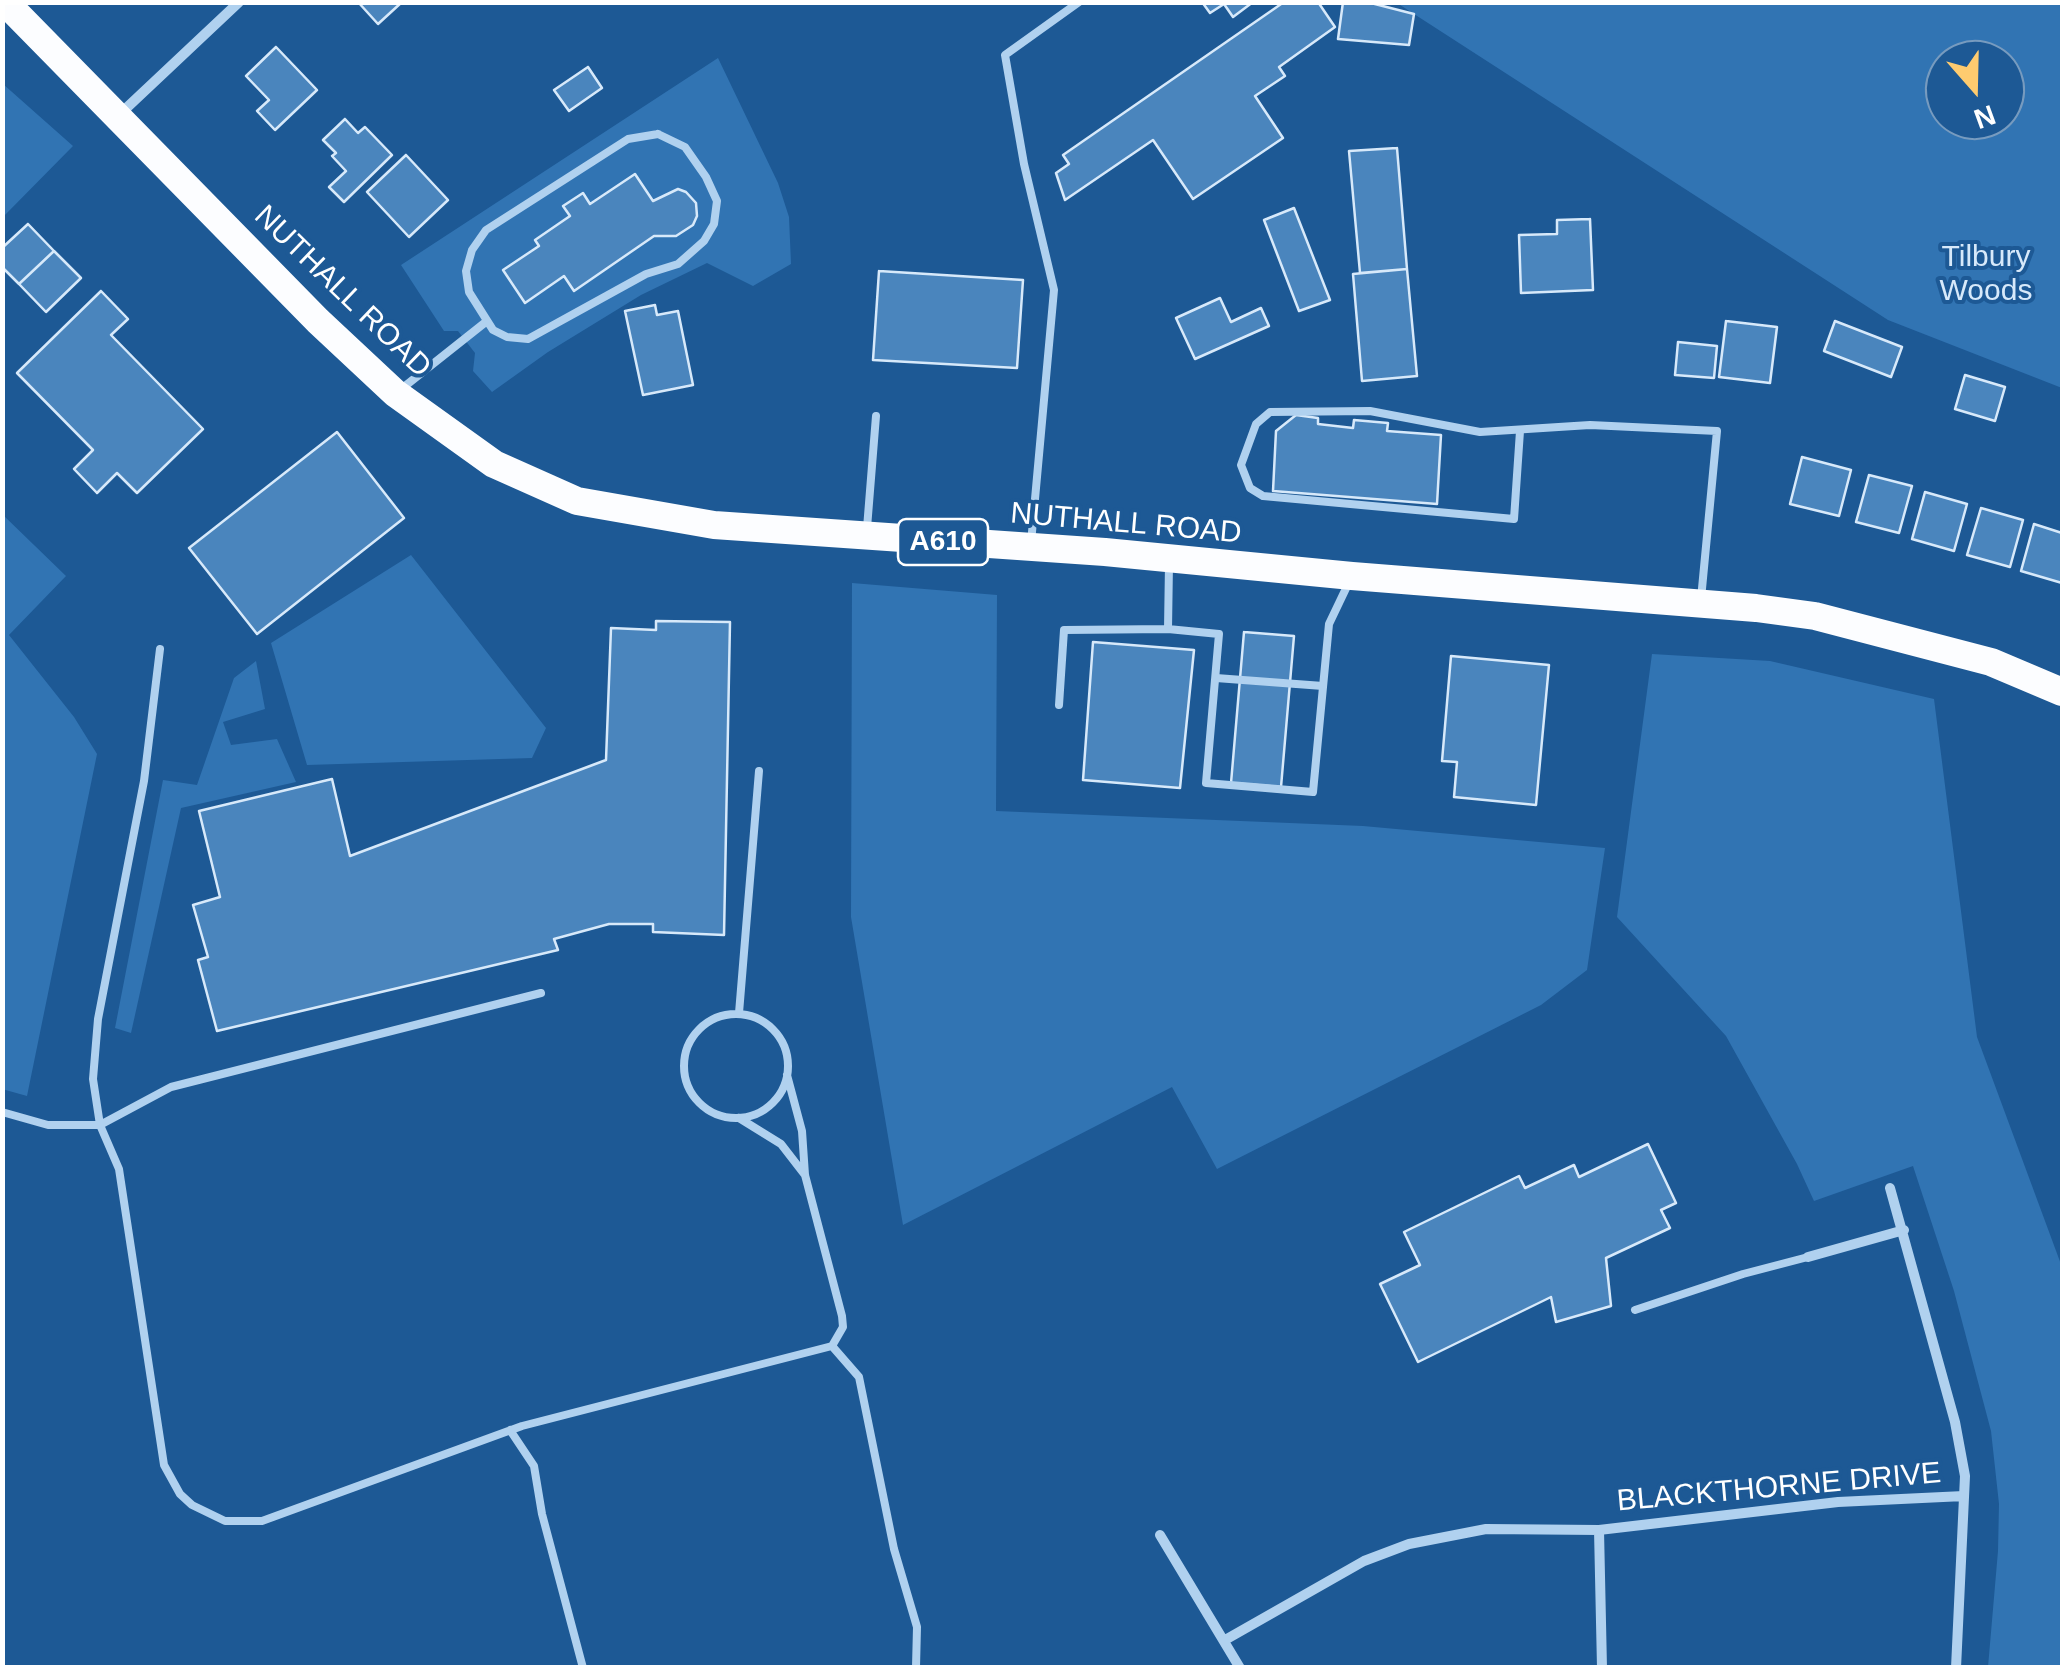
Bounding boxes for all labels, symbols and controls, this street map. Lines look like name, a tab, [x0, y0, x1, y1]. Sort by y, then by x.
north arrow	[1925, 40, 2025, 140]
text: N	[1970, 99, 2000, 135]
street label: NUTHALL ROAD	[246, 199, 438, 385]
park label: Tilbury Woods	[1940, 240, 2032, 310]
street label: NUTHALL ROAD	[1009, 496, 1243, 552]
road number: A610	[898, 519, 988, 565]
street label: BLACKTHORNE DRIVE	[1616, 1456, 1942, 1520]

